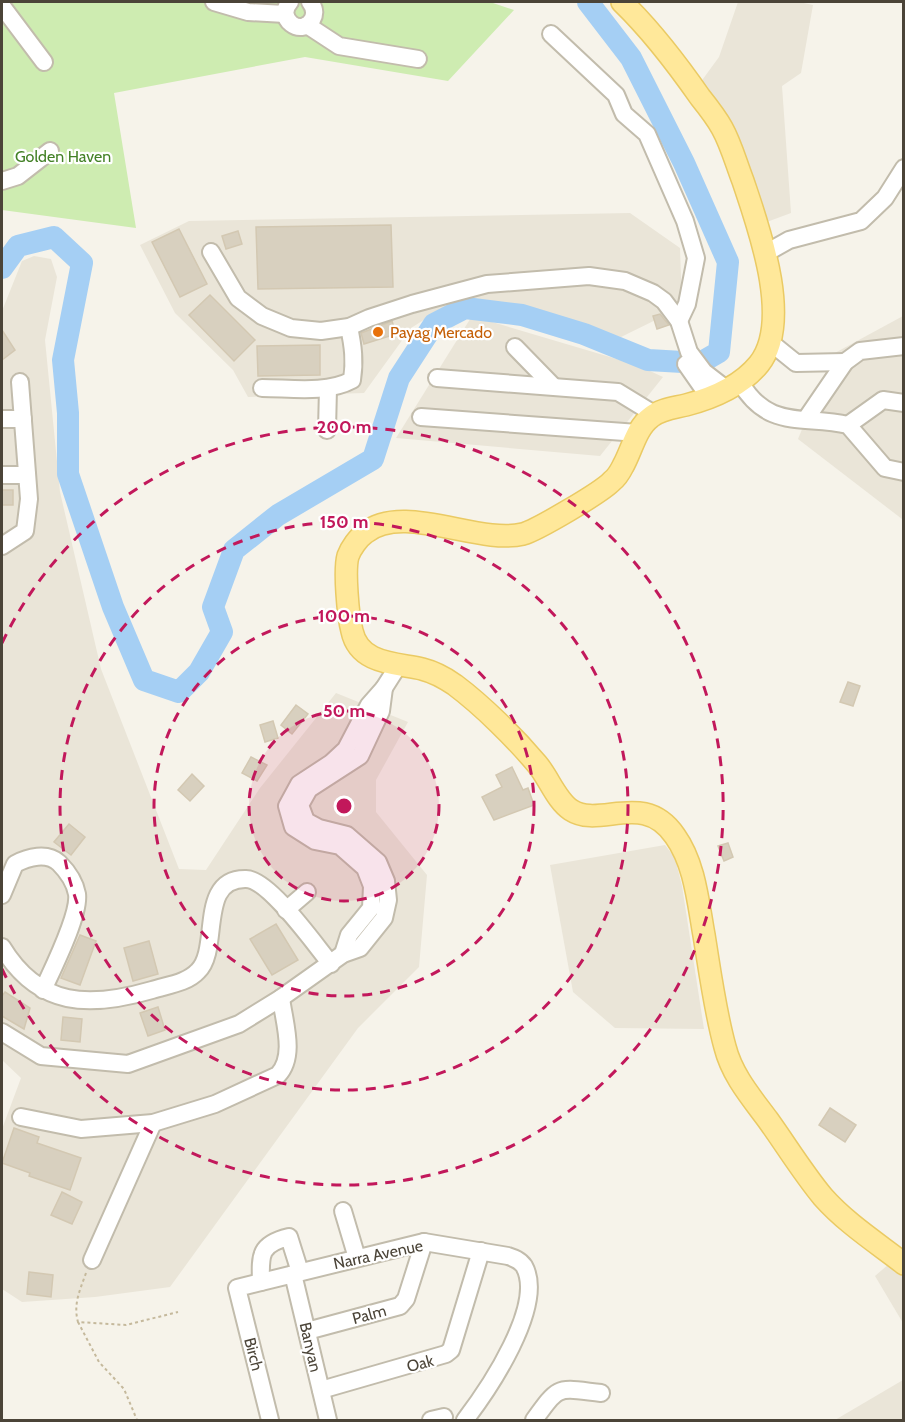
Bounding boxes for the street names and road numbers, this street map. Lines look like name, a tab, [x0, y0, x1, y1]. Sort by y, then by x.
street label: Narra Avenue	[332, 1236, 424, 1273]
street label: Palm	[350, 1301, 388, 1328]
street label: Banyan	[296, 1320, 325, 1374]
street label: Birch	[240, 1336, 267, 1373]
street label: Oak	[405, 1351, 436, 1376]

